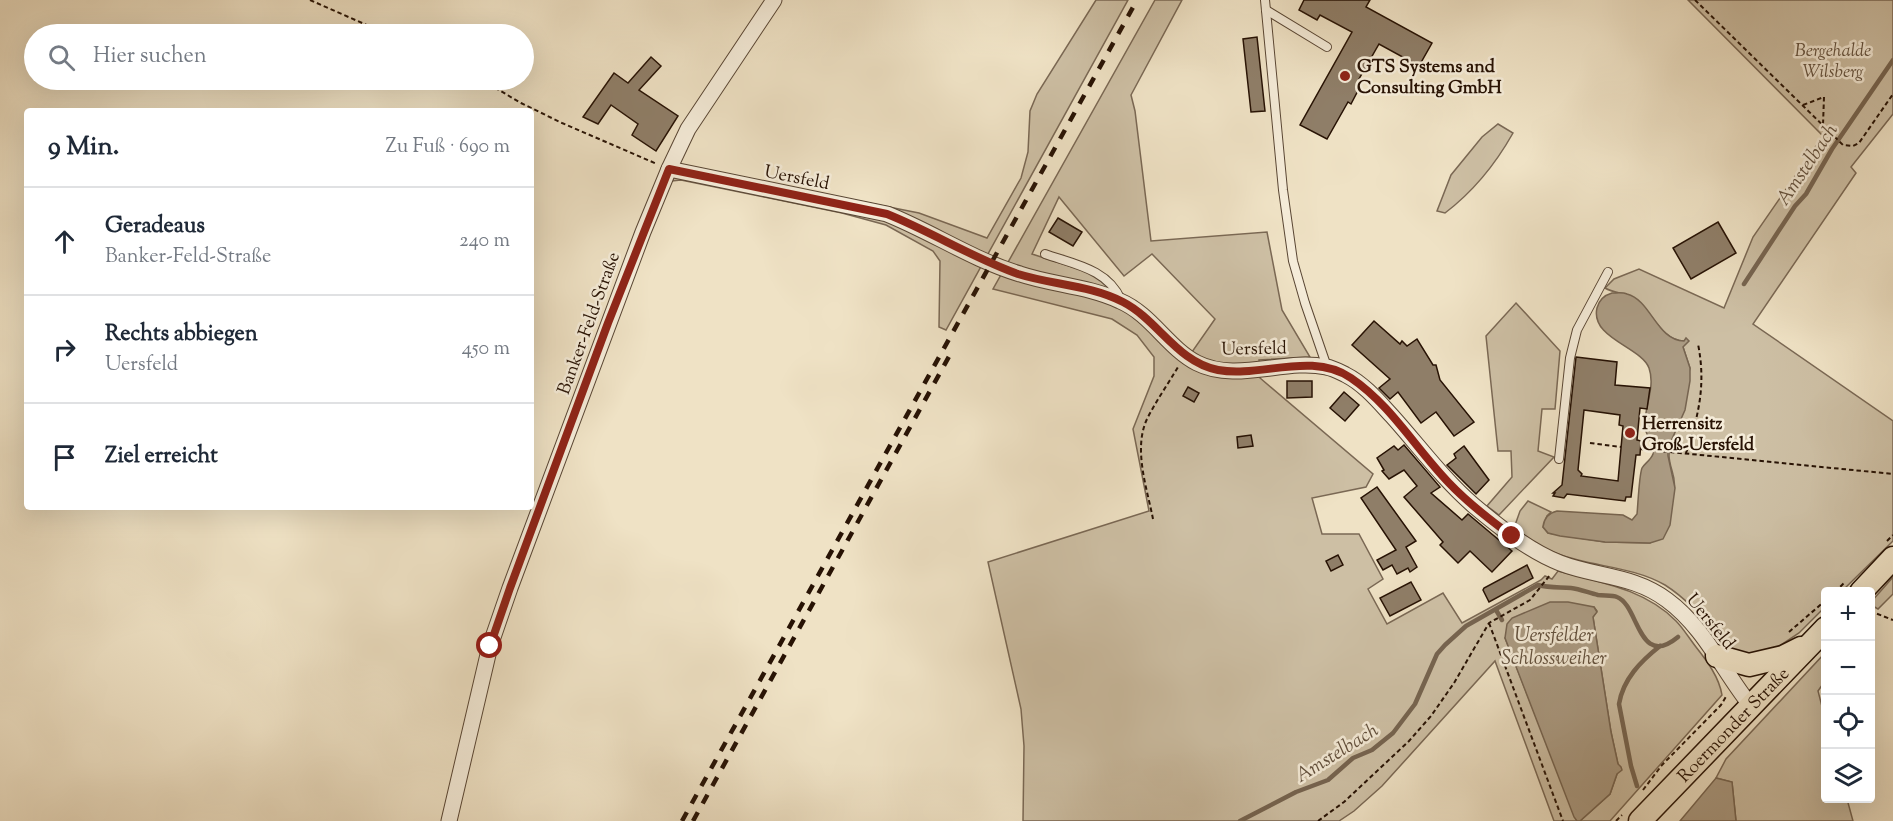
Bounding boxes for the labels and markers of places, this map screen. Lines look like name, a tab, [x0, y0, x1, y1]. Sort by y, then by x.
place label: GTS Systems and Consulting GmbH	[1357, 55, 1502, 102]
marker: GTS Systems and Consulting GmbH	[1338, 69, 1352, 83]
place label: Herrensitz Groß-Uersfeld	[1642, 412, 1755, 459]
marker: Herrensitz Groß-Uersfeld	[1623, 426, 1637, 440]

